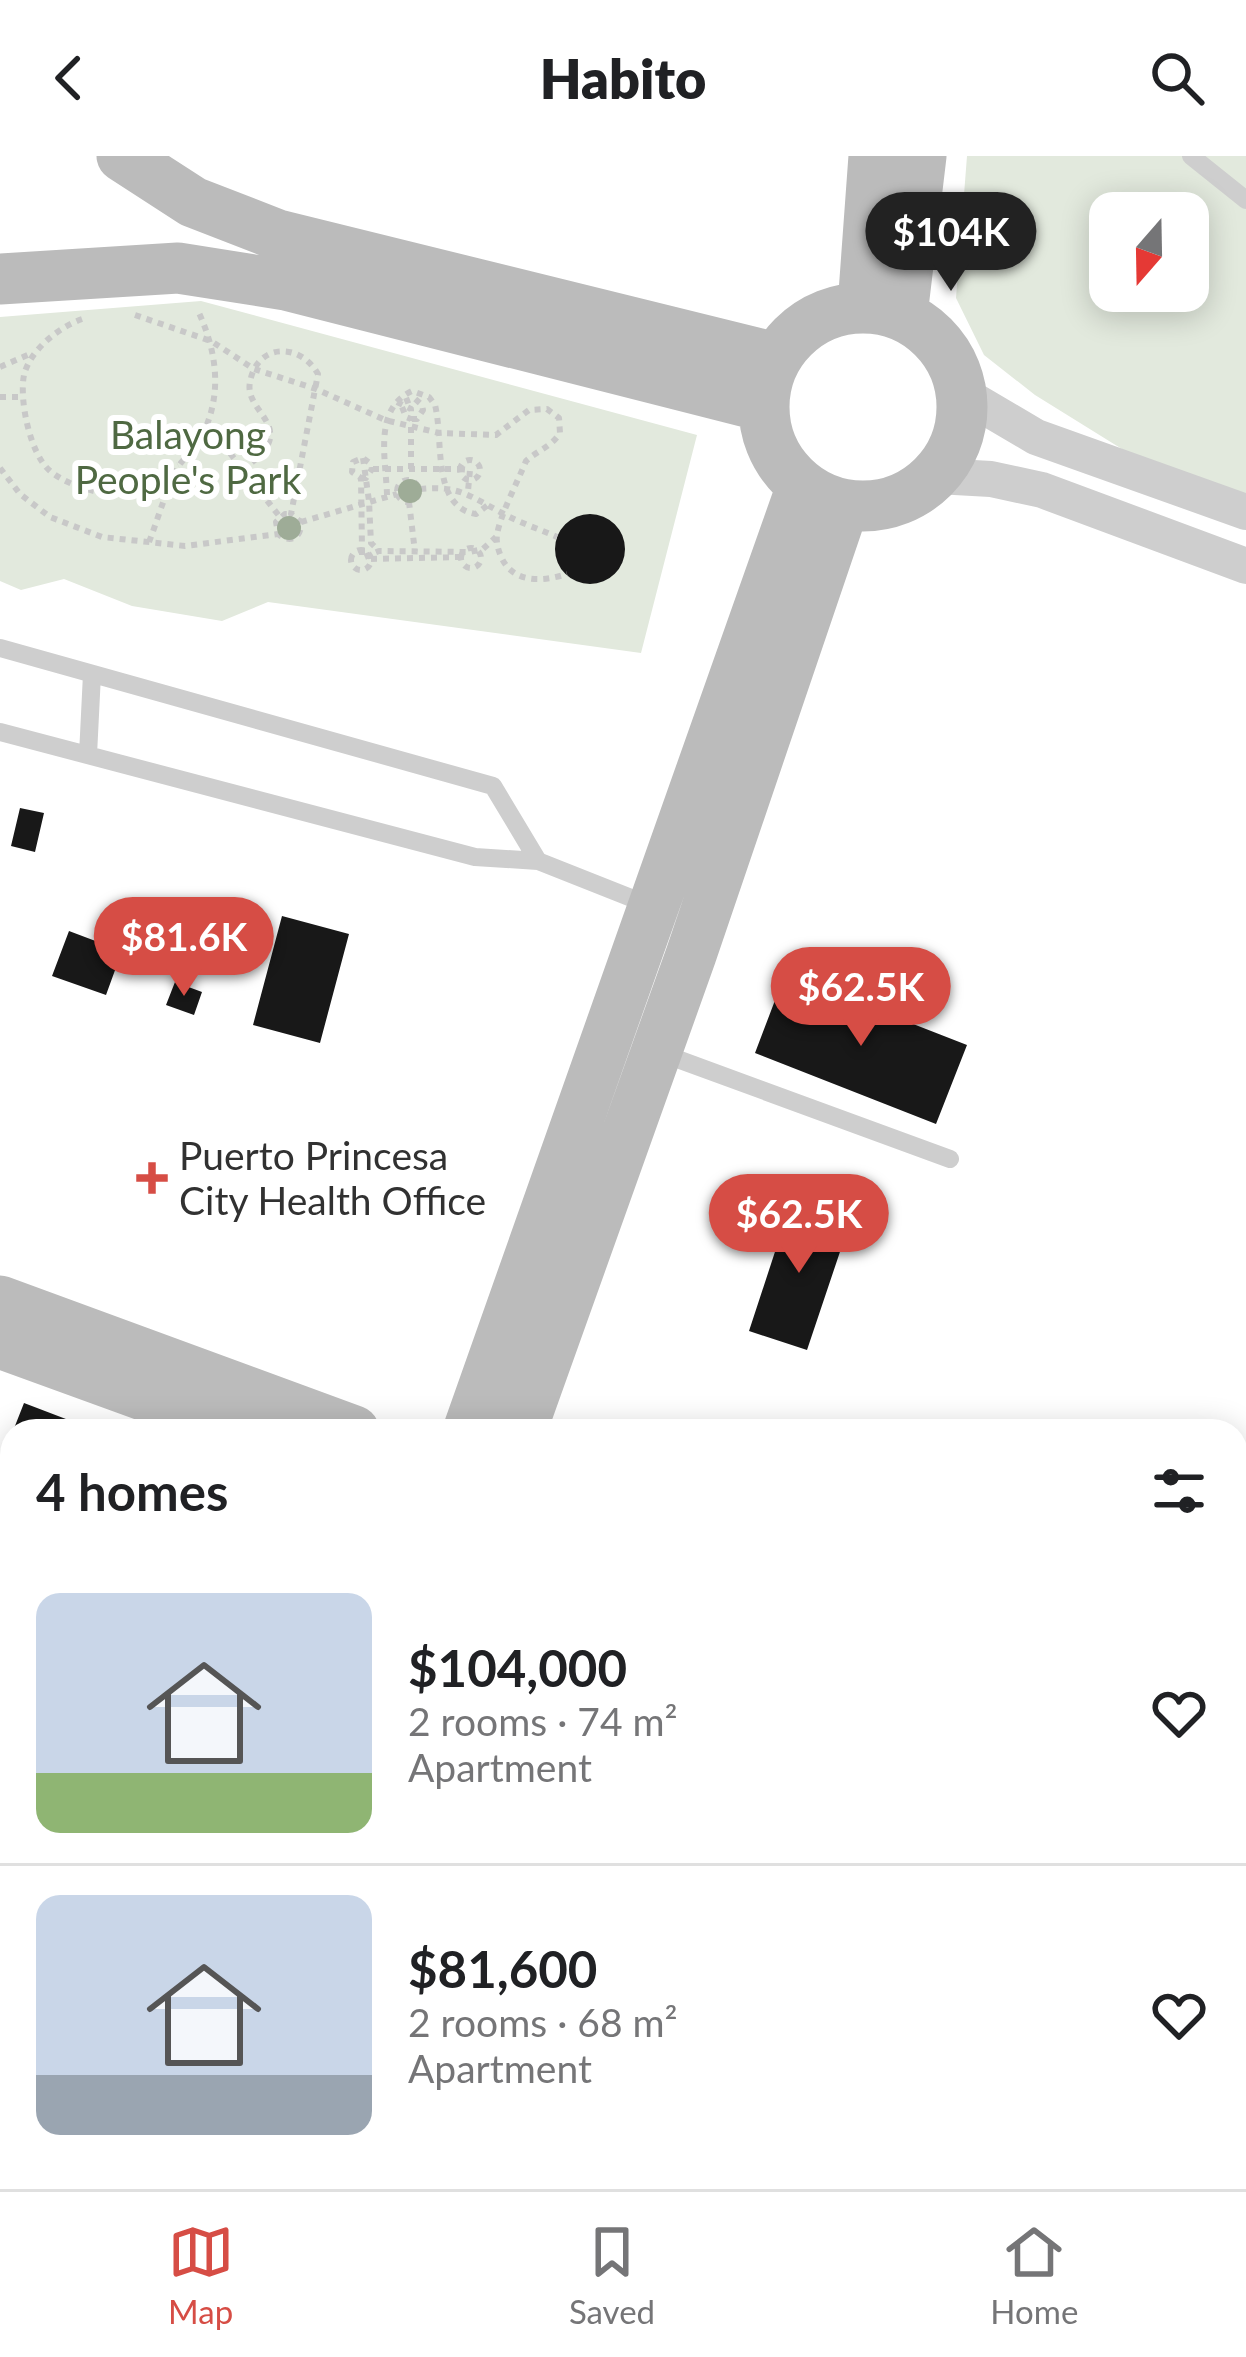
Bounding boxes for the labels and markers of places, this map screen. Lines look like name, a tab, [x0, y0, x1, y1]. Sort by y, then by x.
pin: $104K	[867, 192, 1035, 294]
pin: $81.6K	[86, 897, 282, 999]
pin: $62.5K	[763, 947, 959, 1049]
place label: Puerto Princesa City Health Office	[179, 1132, 486, 1223]
marker: Puerto Princesa City Health Office	[136, 1162, 168, 1194]
pin: $62.5K	[701, 1174, 897, 1276]

